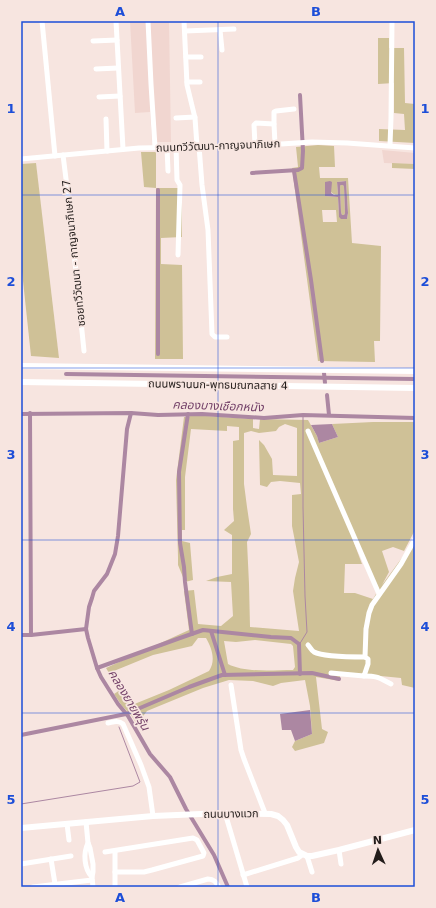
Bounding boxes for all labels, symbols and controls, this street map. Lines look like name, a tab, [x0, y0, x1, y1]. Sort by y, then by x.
text: A	[115, 4, 125, 19]
text: B	[311, 4, 321, 19]
text: 1	[6, 101, 16, 116]
text: 1	[420, 101, 430, 116]
street label: ถนนทวีวัฒนา-กาญจนาภิเษก	[156, 137, 280, 155]
street label: ซอยทวีวัฒนา - กาญจนาภิเษก 27	[60, 179, 88, 327]
text: 2	[6, 274, 16, 289]
text: 2	[420, 274, 430, 289]
street label: ถนนพรานนก-พุทธมณฑลสาย 4	[148, 377, 288, 393]
water label: คลองบางเชือกหนัง	[172, 397, 264, 415]
text: 3	[6, 447, 16, 462]
text: 3	[420, 447, 430, 462]
text: 4	[6, 619, 16, 634]
text: 4	[420, 619, 430, 634]
water label: คลองยายพรุ้น	[105, 667, 153, 734]
text: 5	[6, 792, 16, 807]
text: 5	[420, 792, 430, 807]
street label: ถนนบางแวก	[203, 807, 259, 821]
north arrow	[358, 830, 398, 870]
text: N	[373, 834, 382, 847]
text: A	[115, 890, 125, 905]
text: B	[311, 890, 321, 905]

